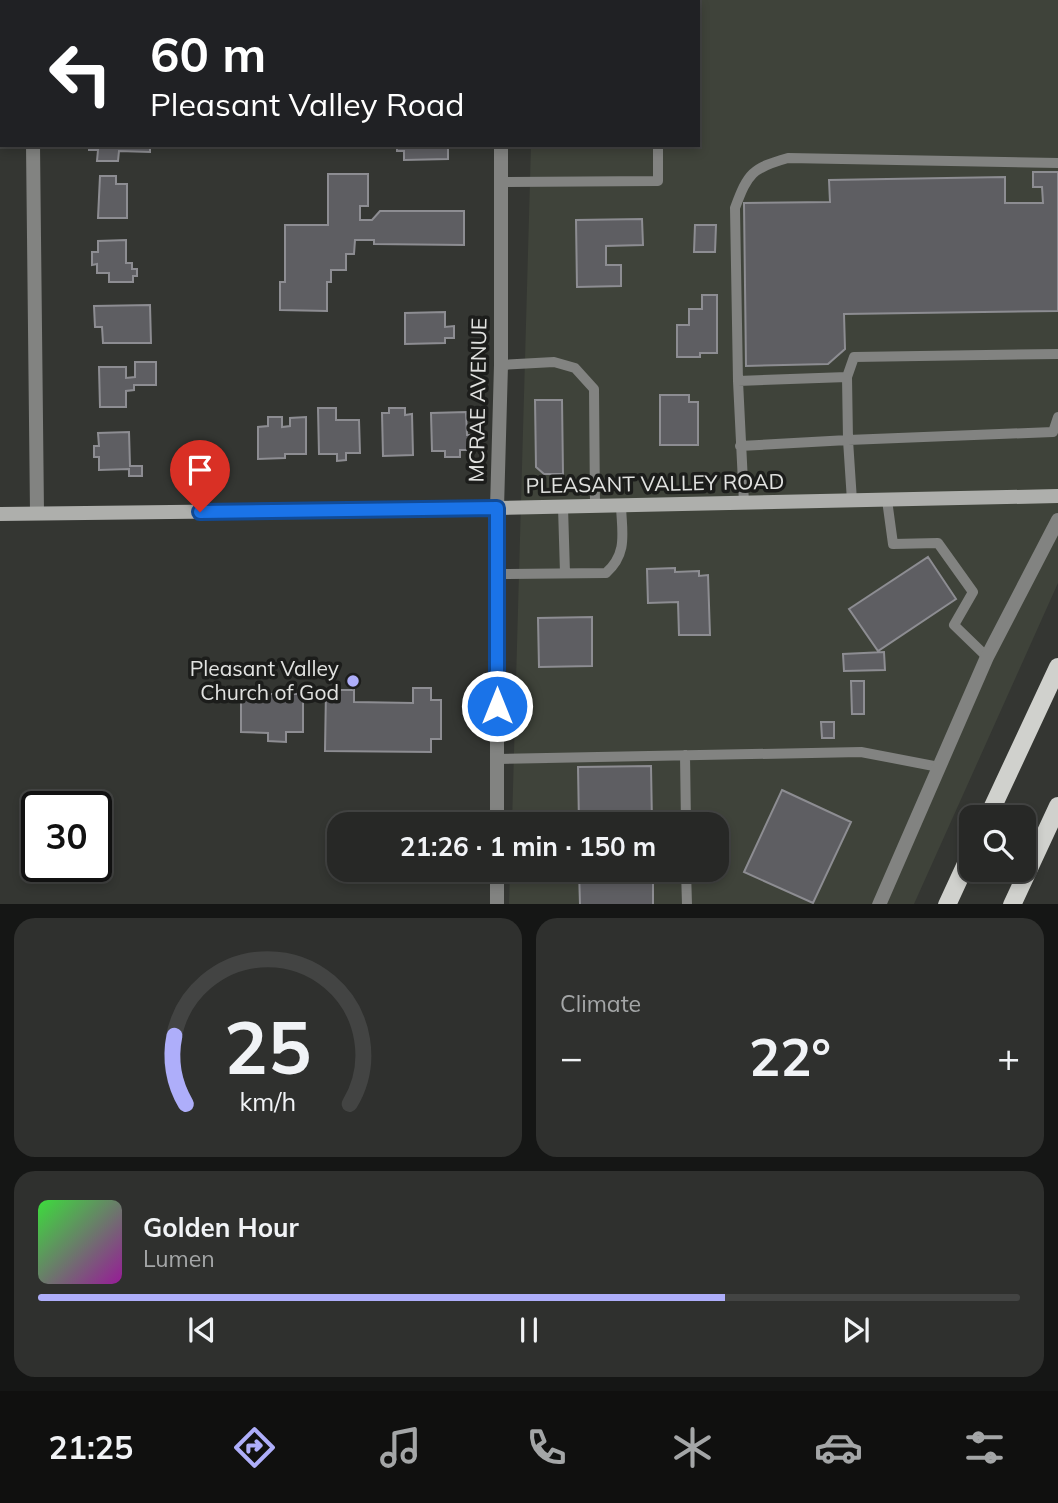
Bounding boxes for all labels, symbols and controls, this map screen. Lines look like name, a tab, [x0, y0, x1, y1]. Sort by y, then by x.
text: 60 m	[150, 23, 266, 84]
icon: left	[35, 28, 126, 119]
text: Pleasant Valley Road	[150, 84, 464, 124]
street label: MCRAE AVENUE	[463, 317, 491, 483]
pin	[170, 440, 230, 512]
icon: arrive	[181, 451, 219, 489]
street label: PLEASANT VALLEY ROAD	[525, 468, 784, 498]
place label: Pleasant Valley Church of God	[190, 655, 339, 705]
position arrow	[460, 669, 534, 743]
marker: Pleasant Valley Church of God	[345, 673, 361, 689]
speed limit sign: 30	[21, 791, 112, 882]
map controls	[959, 805, 1036, 882]
button: search	[959, 805, 1036, 882]
text: 21:26 · 1 min · 150 m	[400, 830, 656, 863]
text: Climate	[560, 989, 641, 1018]
text: 25	[224, 1001, 312, 1092]
text: 22°	[749, 1024, 831, 1089]
text: −	[560, 1033, 583, 1081]
text: +	[997, 1033, 1020, 1081]
text: km/h	[240, 1085, 296, 1116]
text: Golden Hour	[143, 1211, 299, 1244]
text: Lumen	[143, 1244, 215, 1273]
icon: previous	[183, 1311, 221, 1349]
icon: pause	[510, 1311, 548, 1349]
icon: next	[837, 1311, 875, 1349]
icon: directions	[230, 1423, 279, 1472]
icon: music	[376, 1423, 425, 1472]
icon: phone	[522, 1423, 571, 1472]
icon: climate	[668, 1423, 717, 1472]
icon: car	[814, 1423, 863, 1472]
icon: filters	[960, 1423, 1009, 1472]
text: 21:25	[49, 1427, 133, 1467]

